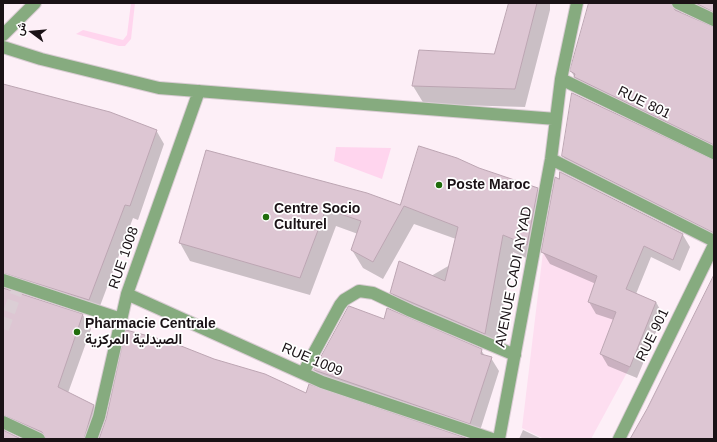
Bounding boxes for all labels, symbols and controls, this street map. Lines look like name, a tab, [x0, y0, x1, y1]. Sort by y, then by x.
north arrow	[12, 12, 52, 52]
text: ش	[13, 21, 28, 37]
street label: RUE 801	[615, 83, 673, 123]
place label: Poste Maroc	[447, 177, 530, 193]
marker: Poste Maroc	[434, 180, 444, 190]
place label: Centre Socio Culturel	[274, 201, 360, 234]
street label: AVENUE CADI AYYAD	[492, 205, 536, 349]
marker: Centre Socio Culturel	[261, 212, 271, 222]
street label: RUE 1008	[106, 225, 142, 291]
street label: RUE 901	[633, 306, 673, 364]
place label: Pharmacie Centrale الصيدلية المركزية	[85, 316, 216, 348]
marker: Pharmacie Centrale الصيدلية المركزية	[72, 327, 82, 337]
street label: RUE 1009	[279, 340, 345, 380]

